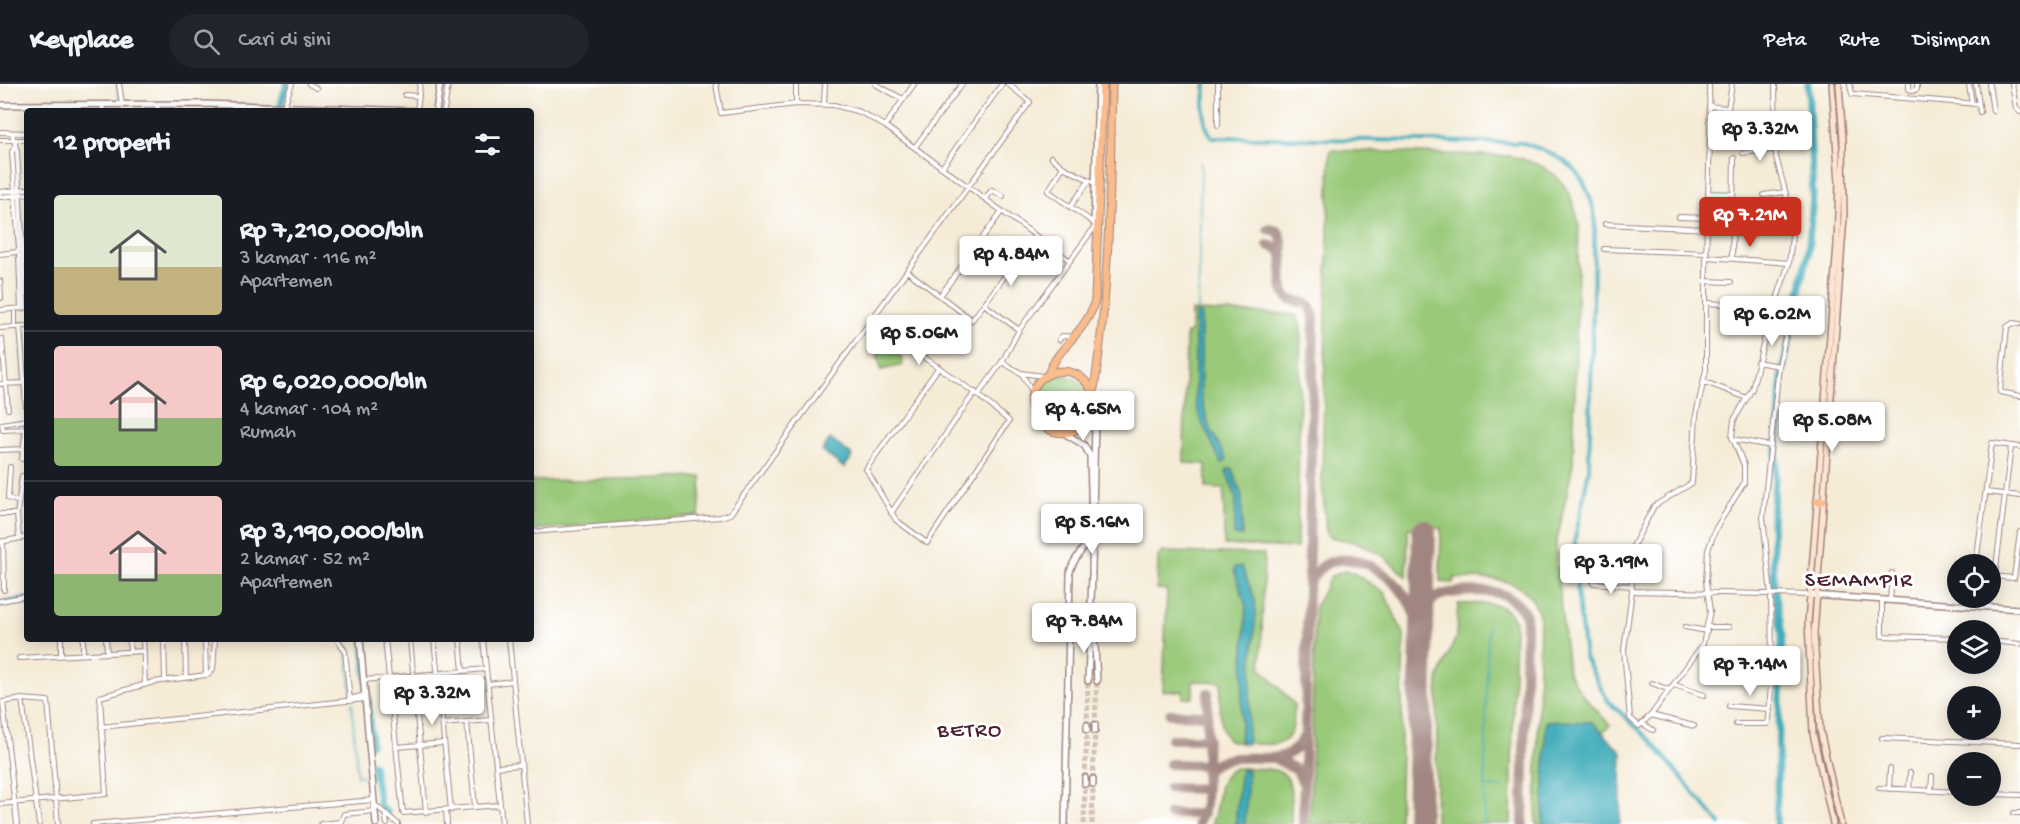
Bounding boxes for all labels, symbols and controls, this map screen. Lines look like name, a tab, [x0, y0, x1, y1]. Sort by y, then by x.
search box	[169, 14, 589, 68]
text: Keyplace	[30, 25, 133, 58]
icon: search	[190, 25, 223, 58]
text: Cari di sini	[238, 28, 331, 54]
text: Peta	[1764, 29, 1806, 54]
text: Rute	[1839, 29, 1880, 54]
text: Disimpan	[1913, 29, 1990, 54]
pin: Rp 3.32M	[1698, 111, 1822, 162]
text: Rp 3.32M	[1722, 119, 1798, 142]
icon: filters	[471, 128, 504, 161]
text: 12 properti	[54, 129, 171, 160]
pin: Rp 7.21M	[1688, 197, 1812, 248]
text: Rp 7.21M	[1713, 205, 1787, 228]
text: Rp 7,210,000/bln	[240, 217, 423, 248]
icon: home	[102, 219, 174, 291]
pin: Rp 4.84M	[949, 236, 1073, 287]
text: Rp 4.84M	[973, 244, 1049, 267]
text: 3 kamar · 116 m²	[240, 248, 376, 271]
text: Apartemen	[240, 271, 332, 294]
pin: Rp 6.02M	[1710, 296, 1834, 347]
text: Rp 6.02M	[1734, 304, 1810, 327]
pin: Rp 5.06M	[857, 315, 981, 366]
text: Rp 5.06M	[880, 323, 958, 346]
text: Rp 6,020,000/bln	[240, 368, 427, 399]
icon: home	[102, 370, 174, 442]
pin: Rp 4.65M	[1021, 391, 1145, 442]
text: 4 kamar · 104 m²	[240, 399, 378, 422]
text: Rp 4.65M	[1045, 399, 1121, 422]
pin: Rp 5.08M	[1770, 402, 1894, 453]
text: Rp 5.08M	[1793, 410, 1871, 433]
text: Rumah	[240, 422, 296, 445]
pin: Rp 5.16M	[1030, 504, 1154, 555]
text: Rp 5.16M	[1055, 512, 1129, 535]
text: Rp 3,190,000/bln	[240, 518, 423, 549]
icon: home	[102, 520, 174, 592]
pin: Rp 3.19M	[1549, 544, 1673, 595]
text: 2 kamar · 52 m²	[240, 549, 370, 572]
text: Rp 3.19M	[1574, 552, 1648, 575]
map controls	[1947, 554, 2001, 806]
button: locate	[1947, 554, 2001, 608]
district label: SEMAMPIR	[1805, 569, 1913, 595]
text: Apartemen	[240, 572, 332, 595]
pin: Rp 7.84M	[1022, 603, 1146, 654]
text: Rp 7.84M	[1046, 611, 1122, 634]
button: layers	[1947, 620, 2001, 674]
pin: Rp 7.14M	[1688, 646, 1812, 697]
text: Rp 7.14M	[1713, 654, 1787, 677]
pin: Rp 3.32M	[370, 675, 494, 726]
text: Rp 3.32M	[394, 683, 470, 706]
button: +	[1947, 686, 2001, 740]
district label: BETRO	[936, 719, 1003, 745]
button: −	[1947, 752, 2001, 806]

